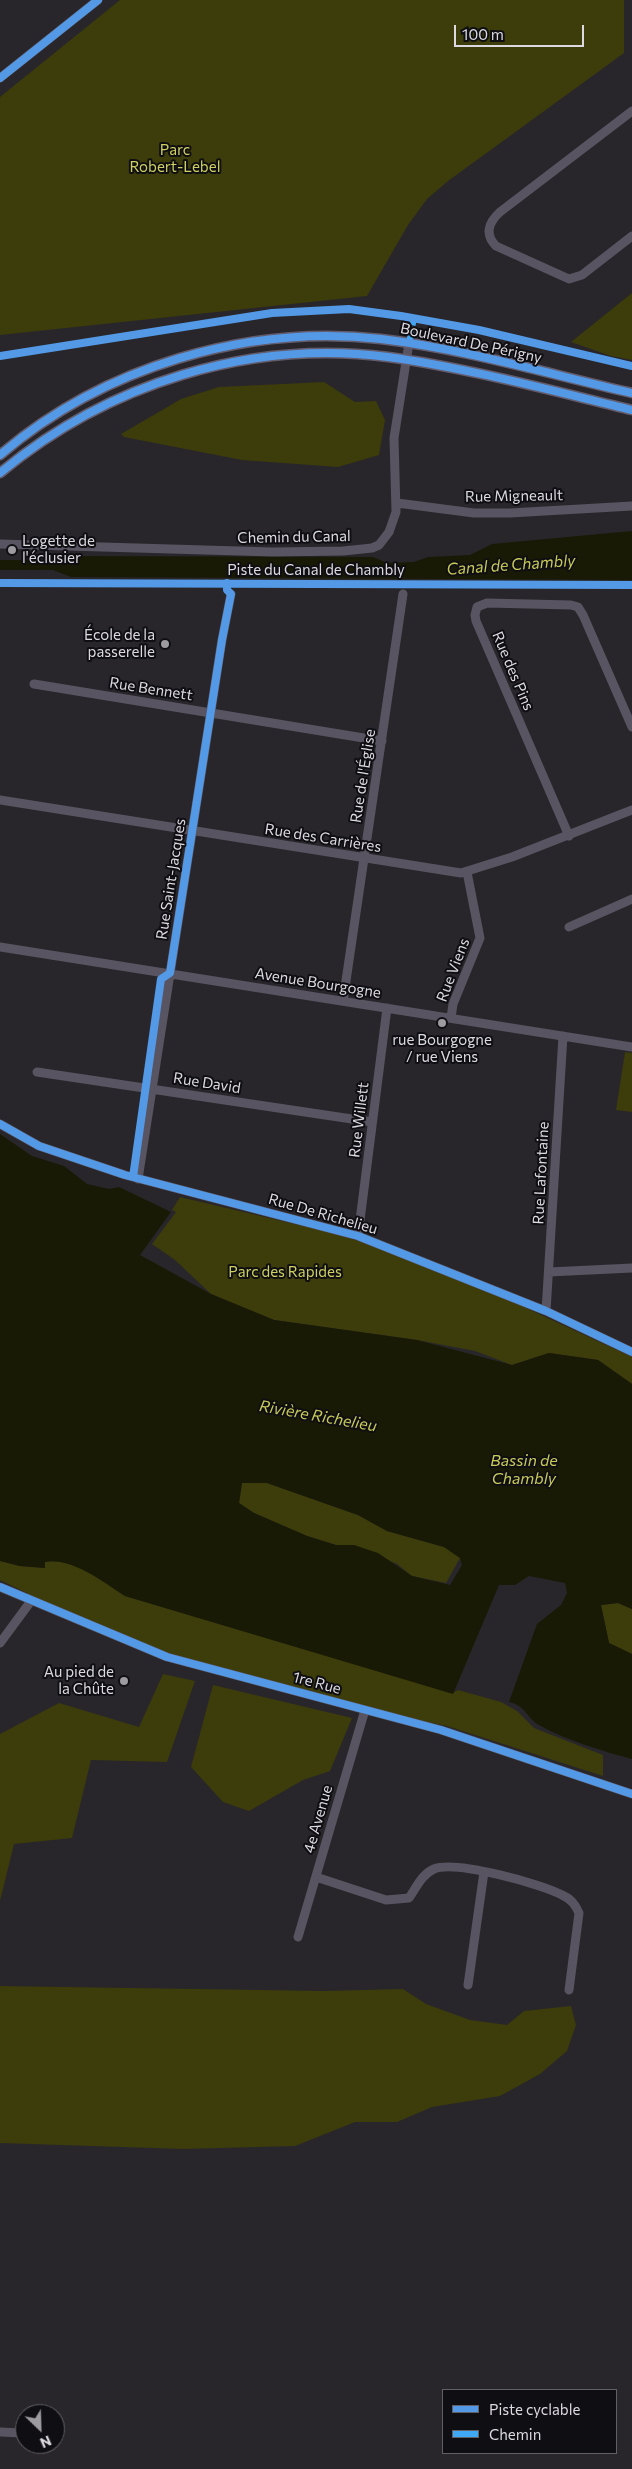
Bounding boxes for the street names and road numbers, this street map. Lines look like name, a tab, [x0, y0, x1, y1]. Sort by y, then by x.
street label: Boulevard De Périgny	[399, 319, 543, 367]
street label: Rue Migneault	[465, 486, 563, 506]
street label: Chemin du Canal	[237, 527, 351, 547]
street label: Piste du Canal de Chambly	[227, 561, 405, 579]
street label: Rue des Pins	[488, 629, 538, 713]
street label: Rue Bennett	[108, 674, 194, 704]
street label: Rue de l'Église	[347, 728, 379, 824]
street label: Rue Saint-Jacques	[153, 817, 189, 941]
street label: Rue des Carrières	[263, 820, 383, 856]
street label: Rue Viens	[433, 936, 473, 1004]
street label: Avenue Bourgogne	[254, 964, 382, 1002]
street label: Rue David	[172, 1069, 242, 1097]
street label: Rue Willett	[345, 1081, 373, 1159]
street label: Rue Lafontaine	[529, 1121, 553, 1225]
street label: Rue De Richelieu	[266, 1190, 380, 1238]
street label: 1re Rue	[291, 1668, 343, 1698]
street label: 4e Avenue	[300, 1783, 336, 1855]

